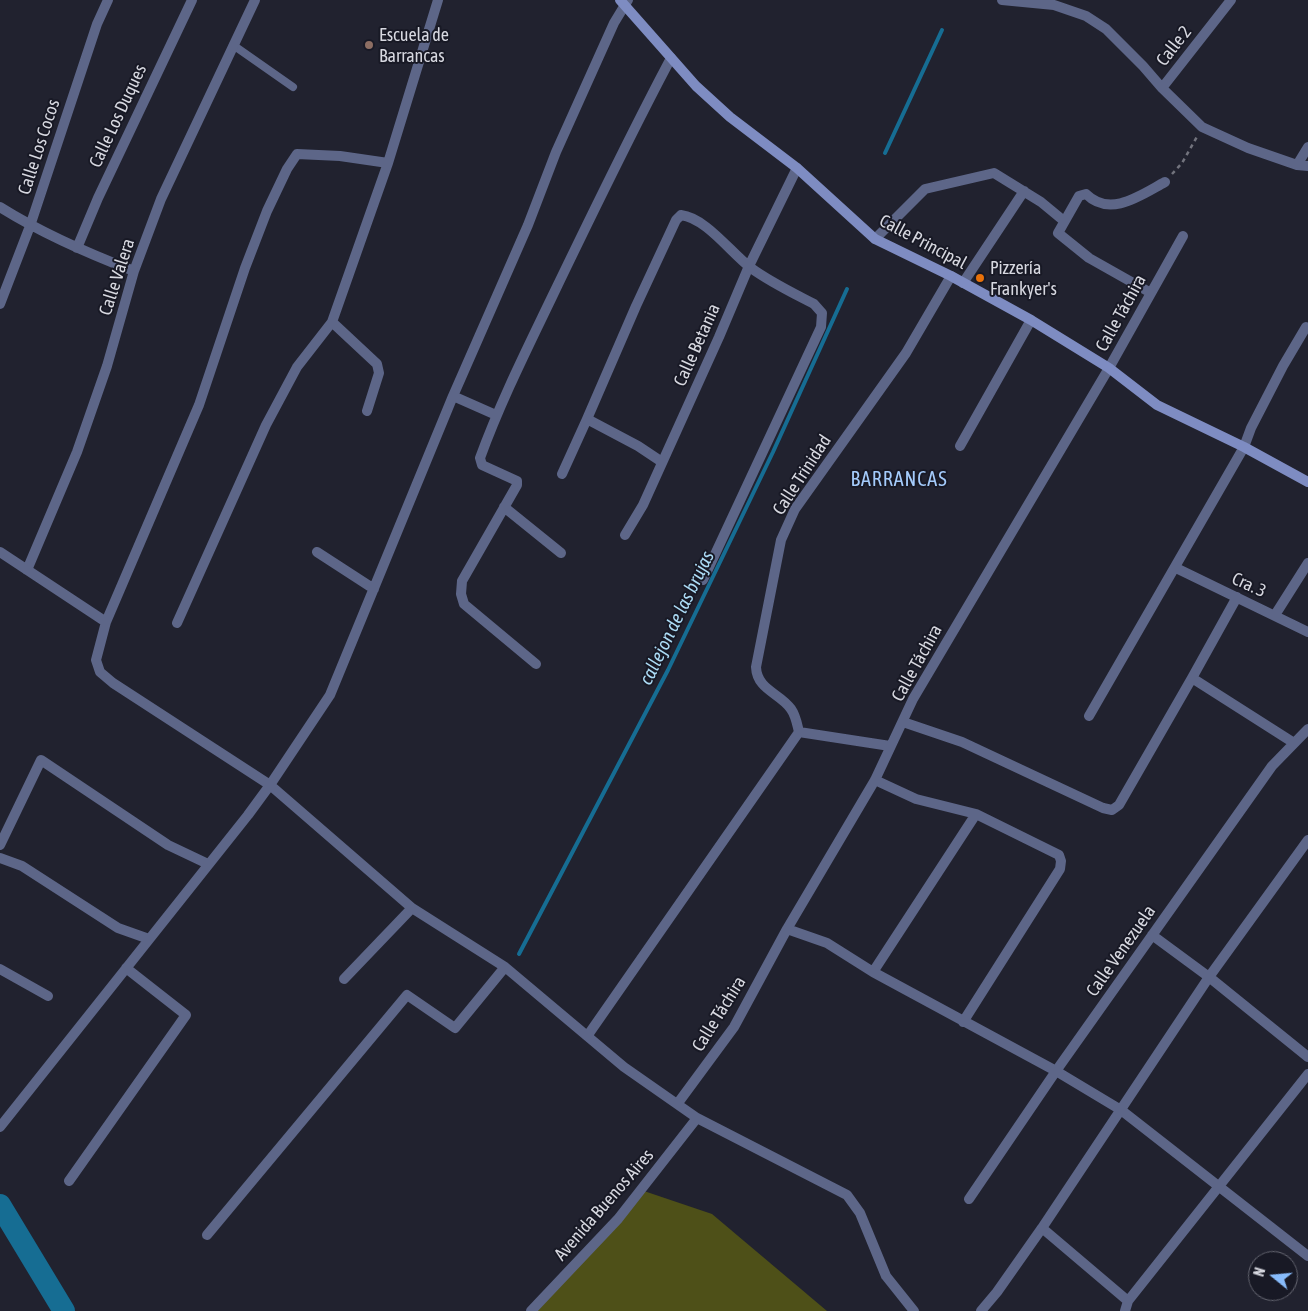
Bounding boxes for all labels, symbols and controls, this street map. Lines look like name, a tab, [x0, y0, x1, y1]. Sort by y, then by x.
street label: Calle 2	[1152, 22, 1196, 70]
place label: Escuela de Barrancas	[379, 24, 449, 66]
marker: Escuela de Barrancas	[363, 39, 375, 51]
street label: Calle Los Duques	[85, 61, 151, 171]
street label: Calle Los Cocos	[13, 97, 65, 197]
street label: Calle Principal	[876, 210, 970, 274]
street label: Calle Valera	[94, 236, 140, 318]
place label: Pizzería Frankyer's	[990, 257, 1057, 300]
street label: Calle Táchira	[1091, 271, 1151, 355]
marker: Pizzería Frankyer's	[974, 272, 986, 284]
street label: Calle Betania	[669, 300, 725, 390]
street label: Calle Trinidad	[768, 431, 836, 519]
district label: BARRANCAS	[849, 468, 949, 492]
water label: callejon de las brujas	[635, 547, 719, 689]
street label: Cra. 3	[1228, 568, 1270, 602]
street label: Calle Táchira	[887, 621, 947, 705]
street label: Calle Venezuela	[1082, 901, 1160, 1001]
street label: Calle Táchira	[687, 973, 751, 1055]
street label: Avenida Buenos Aires	[550, 1145, 658, 1265]
north arrow	[1248, 1251, 1298, 1301]
text: N	[1251, 1266, 1268, 1278]

